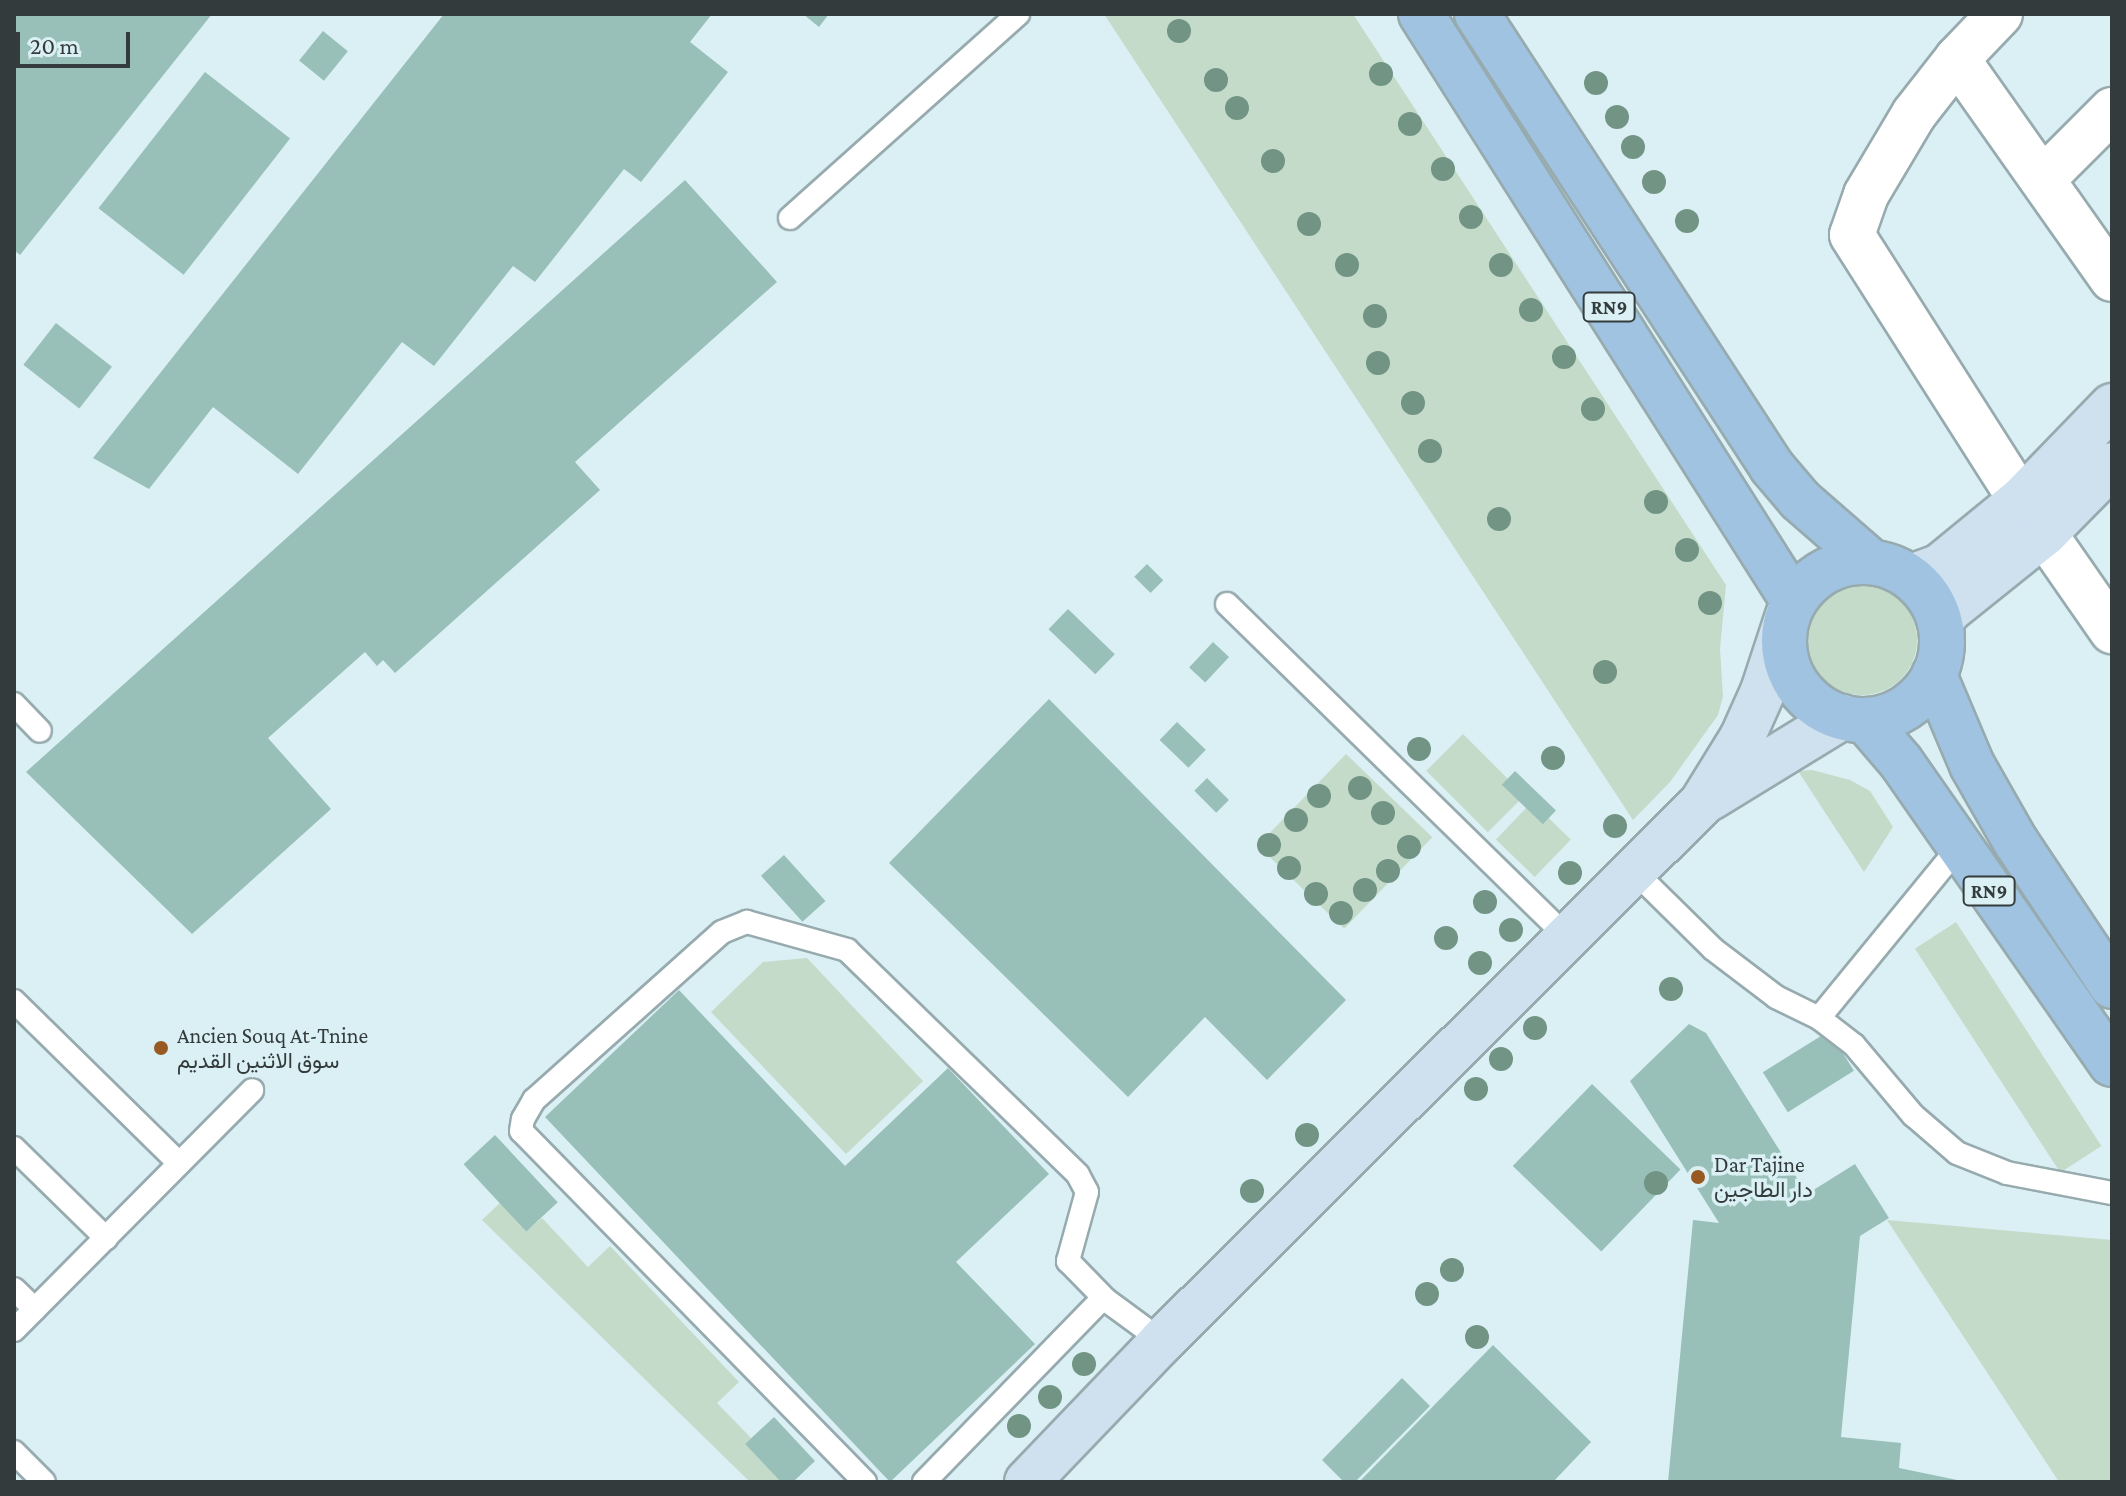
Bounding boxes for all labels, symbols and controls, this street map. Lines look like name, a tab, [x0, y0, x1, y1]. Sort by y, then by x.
scale bar	[20, 16, 134, 66]
text: 20 m	[30, 32, 79, 59]
road number: RN9	[1581, 291, 1637, 323]
road number: RN9	[1961, 875, 2017, 907]
place label: Ancien Souq At-Tnine سوق الاثنين القديم	[177, 1022, 368, 1074]
marker: Ancien Souq At-Tnine سوق الاثنين القديم	[152, 1039, 170, 1057]
place label: Dar Tajine دار الطاجين	[1714, 1151, 1813, 1202]
marker: Dar Tajine دار الطاجين	[1689, 1168, 1707, 1186]

